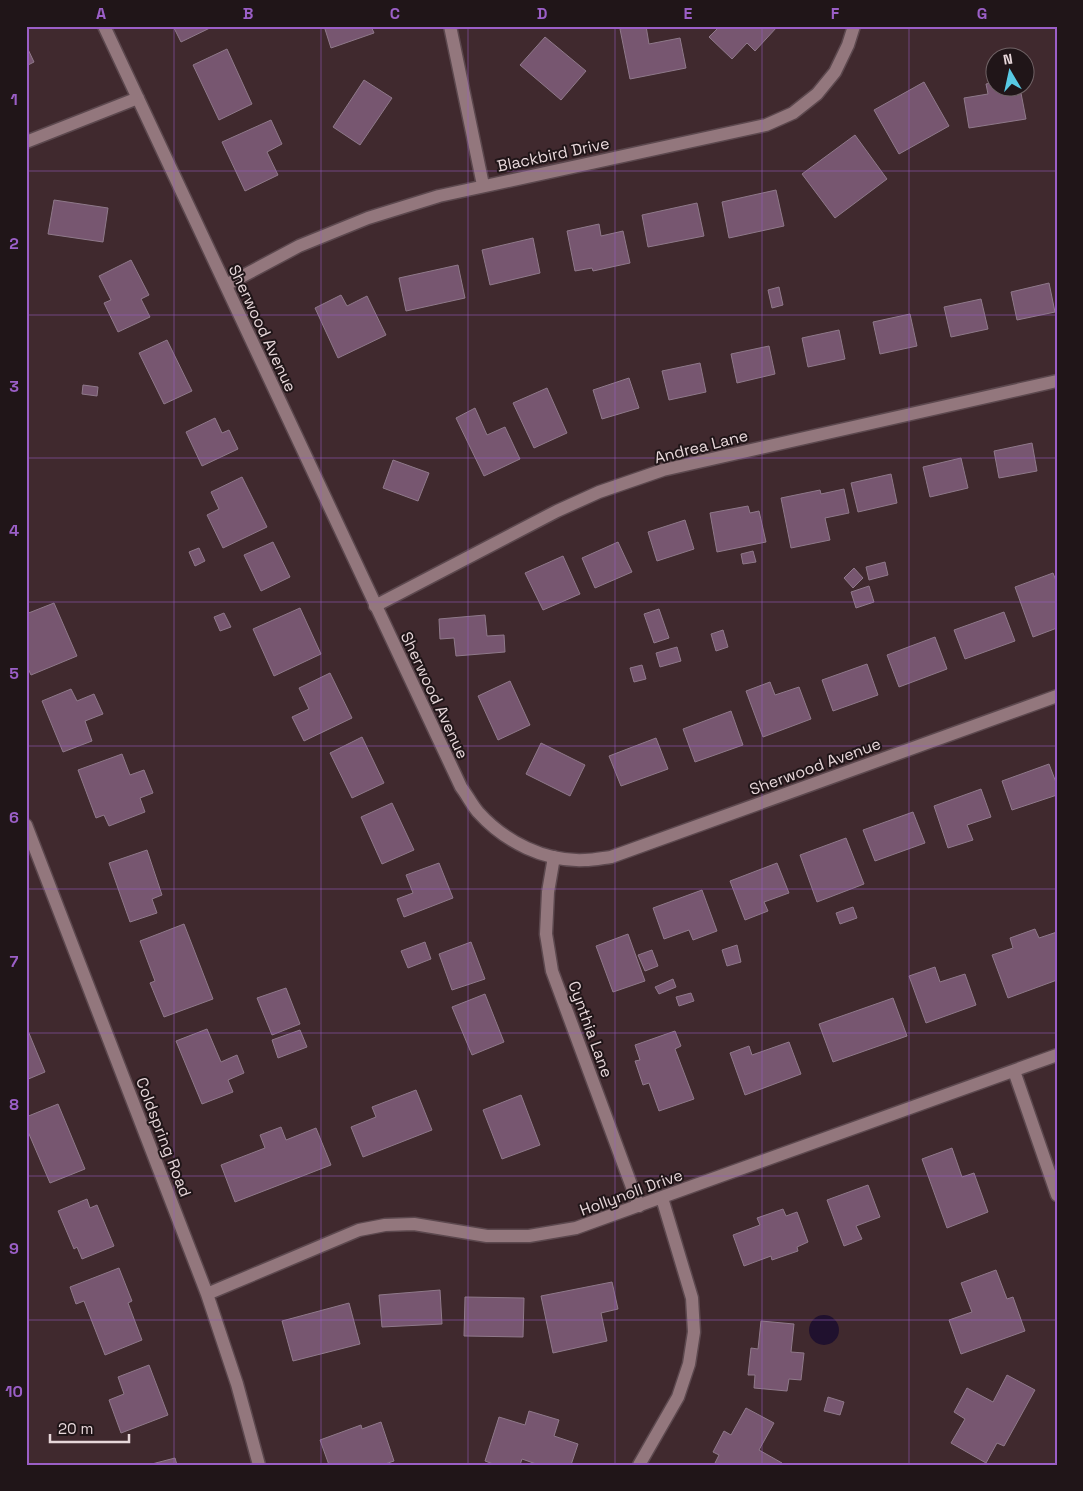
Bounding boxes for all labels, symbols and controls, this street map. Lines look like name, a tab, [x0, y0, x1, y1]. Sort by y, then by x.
text: A	[96, 3, 106, 24]
text: B	[243, 3, 253, 24]
text: C	[390, 3, 400, 24]
text: D	[537, 3, 547, 24]
text: E	[684, 3, 693, 24]
text: F	[831, 3, 840, 24]
text: G	[977, 3, 987, 24]
north arrow	[986, 48, 1036, 98]
text: N	[1002, 50, 1014, 69]
text: 1	[10, 89, 18, 110]
street label: Blackbird Drive	[495, 132, 611, 177]
text: 2	[9, 233, 19, 254]
street label: Sherwood Avenue	[224, 261, 301, 395]
text: 3	[9, 376, 19, 397]
street label: Andrea Lane	[652, 425, 750, 468]
text: 4	[9, 520, 19, 541]
street label: Sherwood Avenue	[396, 628, 473, 762]
text: 5	[9, 663, 19, 684]
street label: Sherwood Avenue	[747, 733, 884, 800]
text: 6	[9, 807, 19, 828]
text: 7	[10, 951, 19, 972]
street label: Cynthia Lane	[563, 978, 618, 1080]
street label: Coldspring Road	[131, 1074, 196, 1200]
text: 8	[9, 1094, 19, 1115]
street label: Hollynoll Drive	[577, 1164, 686, 1221]
text: 9	[9, 1238, 19, 1259]
text: 10	[5, 1381, 23, 1402]
scale bar	[50, 1411, 129, 1443]
text: 20 m	[58, 1419, 93, 1438]

